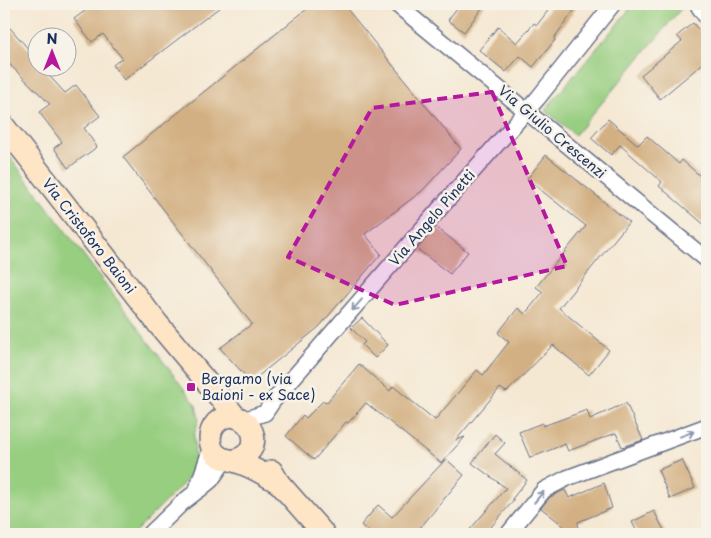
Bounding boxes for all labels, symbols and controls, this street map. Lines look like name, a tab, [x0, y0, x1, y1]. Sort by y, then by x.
north arrow	[28, 28, 78, 78]
text: N	[46, 28, 58, 49]
street label: Via Giulio Crescenzi	[494, 80, 611, 183]
street label: Via Angelo Pinetti	[384, 165, 480, 271]
street label: Via Cristoforo Baioni	[38, 173, 141, 298]
one-way arrow	[351, 298, 363, 311]
place label: Bergamo (via Baioni - ex Sace)	[201, 368, 315, 405]
marker: Bergamo (via Baioni - ex Sace)	[185, 381, 197, 393]
one-way arrow	[679, 429, 694, 438]
one-way arrow	[533, 491, 544, 504]

